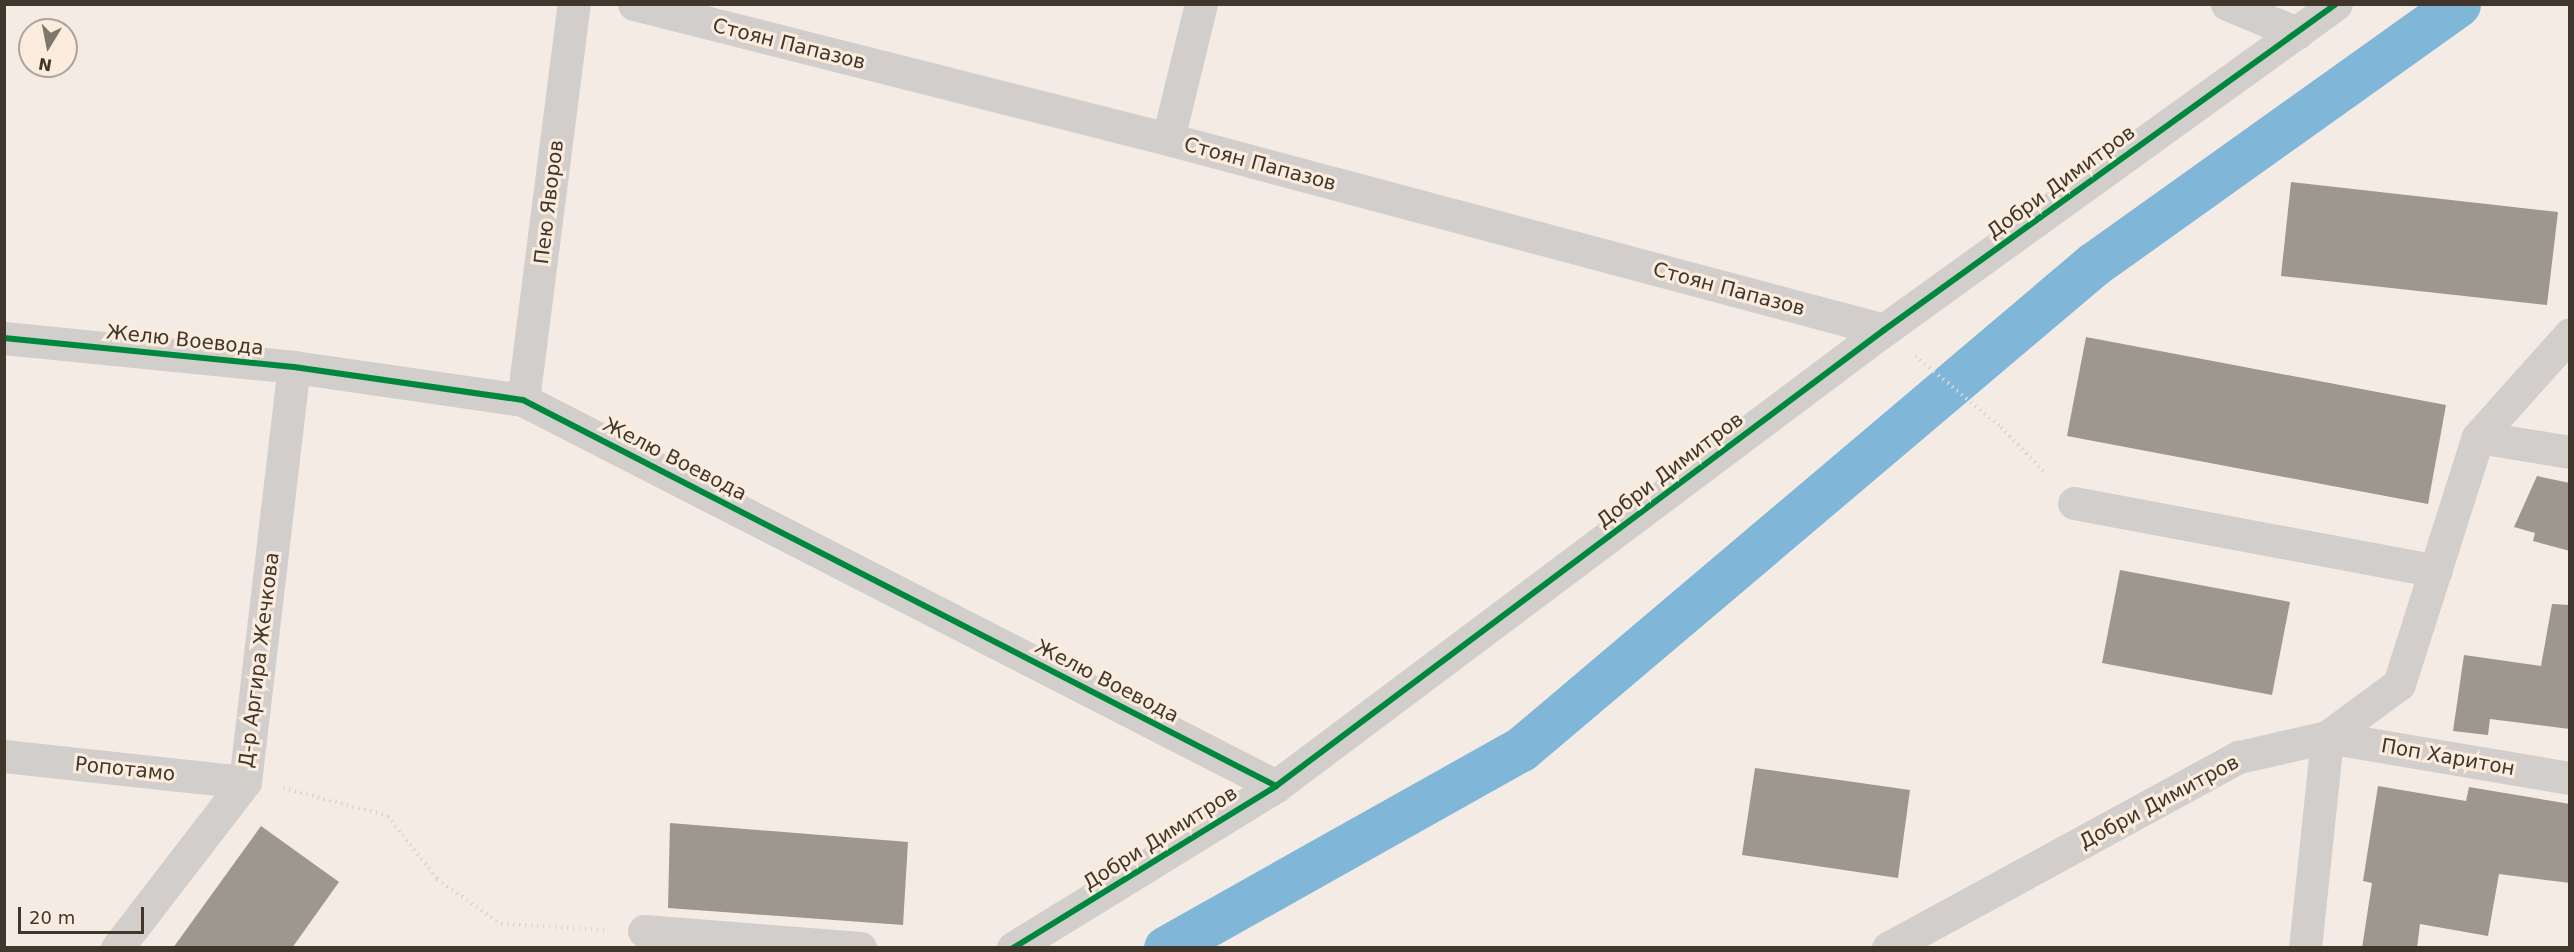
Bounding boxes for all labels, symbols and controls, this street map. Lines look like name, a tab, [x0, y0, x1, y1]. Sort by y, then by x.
street label: Стоян Папазов	[710, 13, 868, 75]
north arrow	[18, 18, 78, 78]
text: N	[37, 54, 53, 75]
street label: Добри Димитров	[1982, 120, 2140, 244]
street label: Стоян Папазов	[1181, 132, 1339, 196]
street label: Пею Яворов	[529, 138, 569, 266]
street label: Стоян Папазов	[1650, 257, 1808, 321]
street label: Желю Воевода	[105, 320, 265, 360]
street label: Добри Димитров	[1592, 407, 1748, 533]
street label: Желю Воевода	[599, 412, 751, 506]
street label: Д-р Аргира Жечкова	[234, 551, 284, 769]
street label: Желю Воевода	[1031, 634, 1183, 728]
street label: Поп Харитон	[2379, 733, 2517, 781]
street label: Добри Димитров	[2075, 750, 2243, 854]
street label: Ропотамо	[74, 752, 176, 786]
street label: Добри Димитров	[1078, 781, 1242, 895]
scale bar	[21, 895, 147, 933]
text: 20 m	[29, 907, 75, 928]

